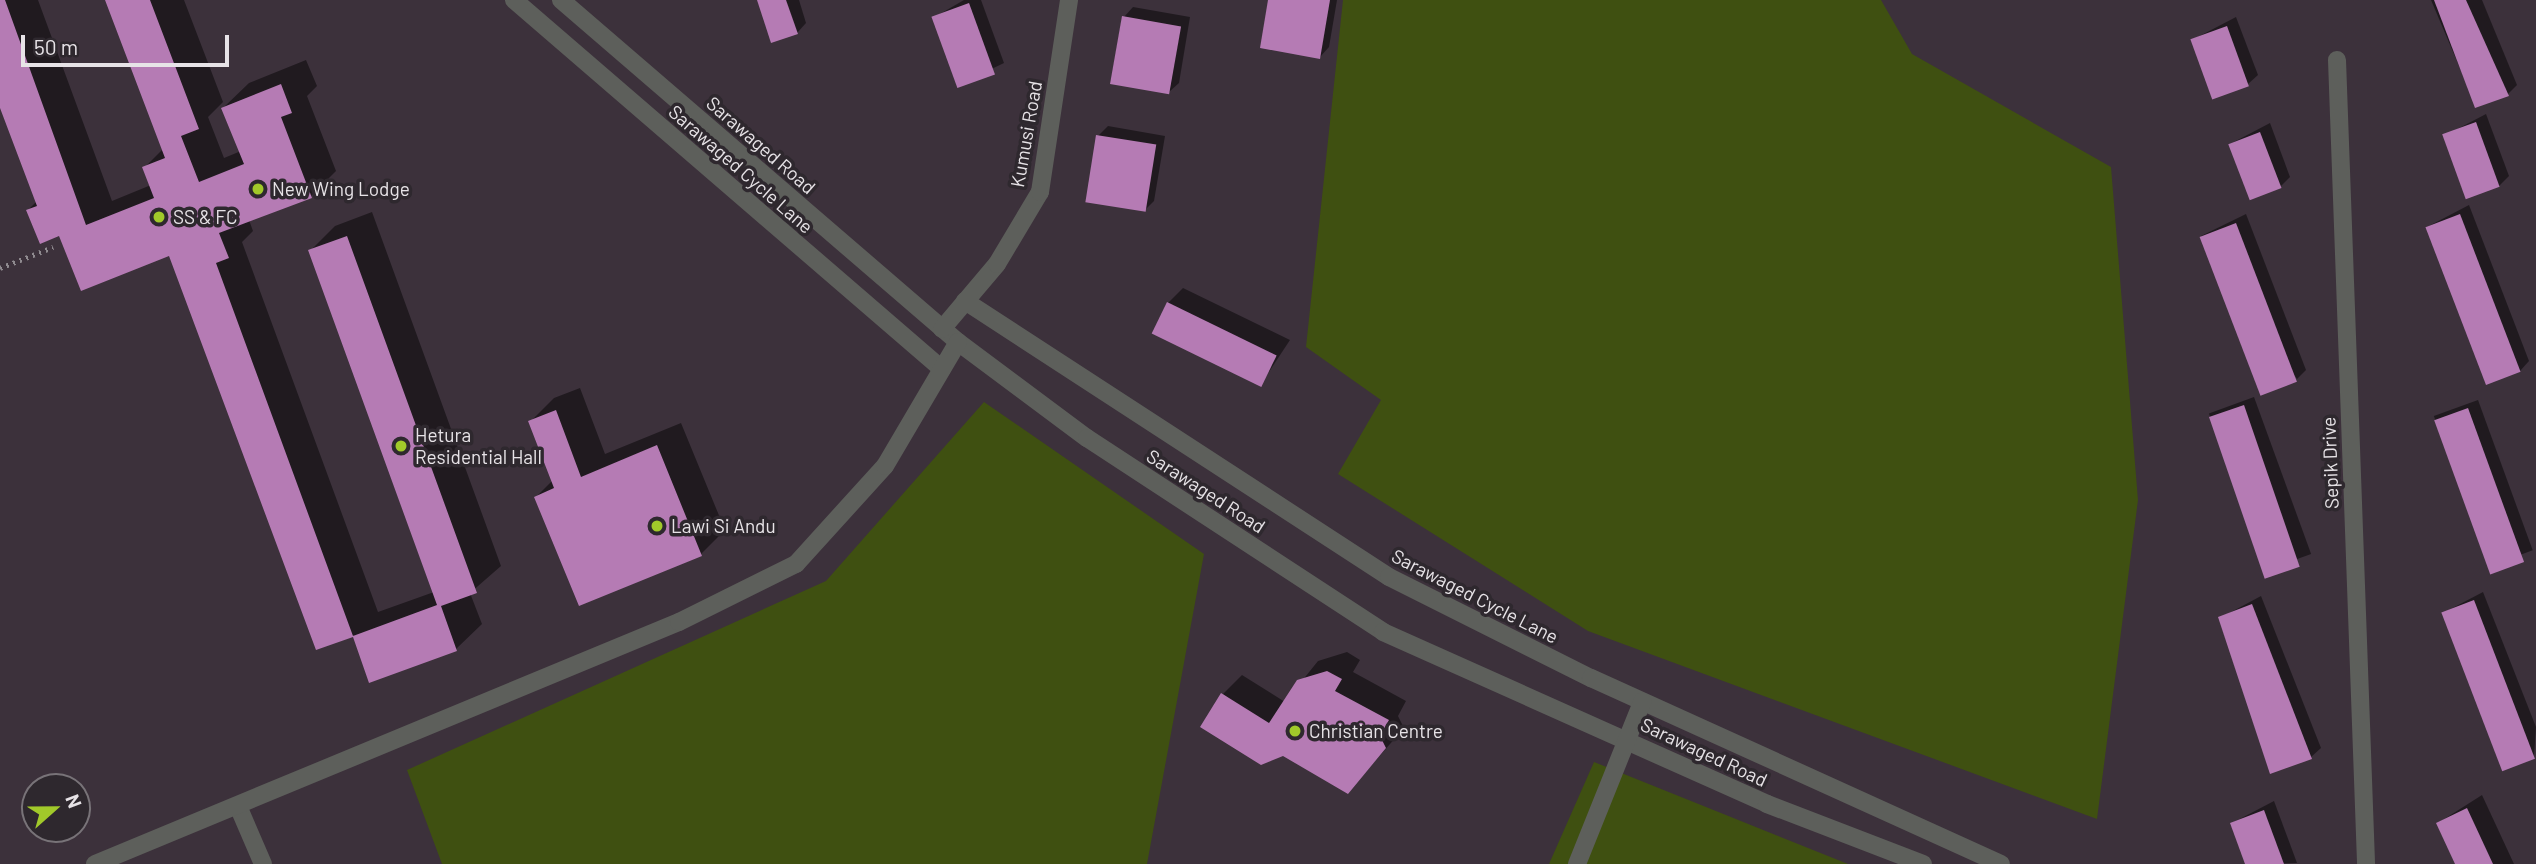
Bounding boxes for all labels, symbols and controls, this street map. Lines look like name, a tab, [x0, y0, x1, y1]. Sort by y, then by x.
scale bar	[24, 21, 233, 65]
text: 50 m	[34, 34, 78, 59]
street label: Kumusi Road	[1005, 79, 1047, 189]
street label: Sarawaged Road	[702, 91, 820, 199]
street label: Sarawaged Cycle Lane	[664, 100, 818, 238]
place label: New Wing Lodge	[272, 178, 410, 200]
marker: New Wing Lodge	[250, 181, 266, 197]
place label: SS & FC	[173, 206, 238, 228]
marker: SS & FC	[151, 209, 167, 225]
street label: Sepik Drive	[2317, 417, 2343, 509]
place label: Hetura Residential Hall	[415, 424, 542, 468]
marker: Hetura Residential Hall	[393, 438, 409, 454]
street label: Sarawaged Road	[1142, 444, 1270, 538]
place label: Lawi Si Andu	[671, 515, 776, 537]
marker: Lawi Si Andu	[649, 518, 665, 534]
street label: Sarawaged Cycle Lane	[1388, 544, 1562, 648]
street label: Sarawaged Road	[1637, 713, 1771, 791]
place label: Christian Centre	[1309, 720, 1443, 742]
marker: Christian Centre	[1287, 723, 1303, 739]
north arrow	[21, 773, 91, 843]
text: N	[61, 791, 87, 811]

